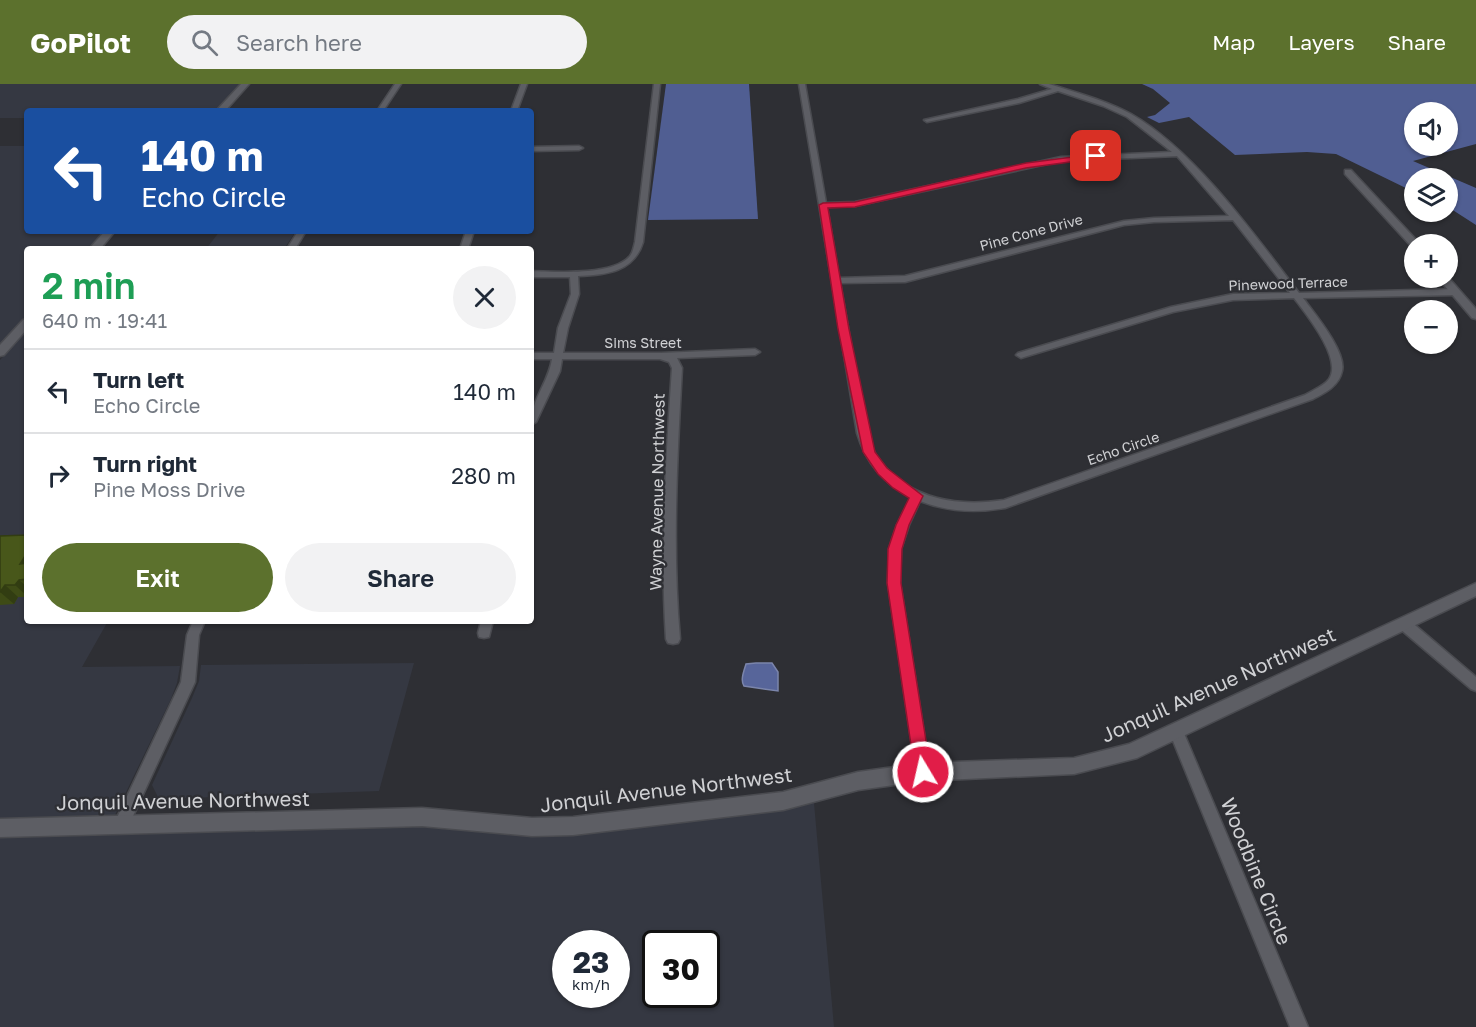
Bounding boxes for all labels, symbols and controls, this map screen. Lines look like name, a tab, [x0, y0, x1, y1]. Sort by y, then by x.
search box	[167, 15, 587, 69]
text: GoPilot	[30, 26, 131, 59]
icon: search	[188, 26, 221, 59]
text: Search here	[236, 29, 362, 56]
text: Map	[1212, 29, 1255, 55]
text: Layers	[1288, 29, 1355, 55]
text: Share	[1388, 29, 1446, 55]
map controls	[1404, 102, 1458, 354]
button: sound	[1404, 102, 1458, 156]
text: 140 m	[141, 130, 263, 180]
pin	[1070, 130, 1121, 181]
icon: left	[42, 132, 120, 210]
icon: arrive	[1079, 139, 1112, 172]
button: layers	[1404, 168, 1458, 222]
text: Echo Circle	[141, 181, 286, 213]
street label: Pine Cone Drive	[978, 210, 1084, 254]
button: +	[1404, 234, 1458, 288]
text: 2 min	[42, 264, 136, 307]
button: close	[453, 266, 516, 329]
street label: Pinewood Terrace	[1228, 272, 1348, 294]
button: −	[1404, 300, 1458, 354]
text: 640 m · 19:41	[42, 308, 167, 332]
street label: Sims Street	[604, 334, 682, 351]
text: Turn left	[93, 366, 184, 393]
icon: left	[42, 375, 75, 408]
text: 140 m	[453, 378, 516, 405]
text: Echo Circle	[93, 393, 200, 417]
street label: Wayne Avenue Northwest	[645, 393, 669, 591]
street label: Echo Circle	[1085, 428, 1161, 468]
text: Turn right	[93, 450, 197, 477]
icon: right	[42, 459, 75, 492]
text: 280 m	[451, 462, 516, 489]
text: Pine Moss Drive	[93, 477, 245, 501]
button: Exit	[42, 543, 273, 612]
button: Share	[285, 543, 516, 612]
street label: Jonquil Avenue Northwest	[1097, 621, 1339, 747]
position arrow	[891, 740, 955, 804]
street label: Jonquil Avenue Northwest	[539, 762, 793, 816]
street label: Jonquil Avenue Northwest	[56, 786, 310, 814]
street label: Woodbine Circle	[1217, 794, 1297, 948]
speed limit sign: 30	[642, 930, 720, 1008]
text: 23	[573, 944, 609, 980]
text: km/h	[572, 975, 610, 993]

